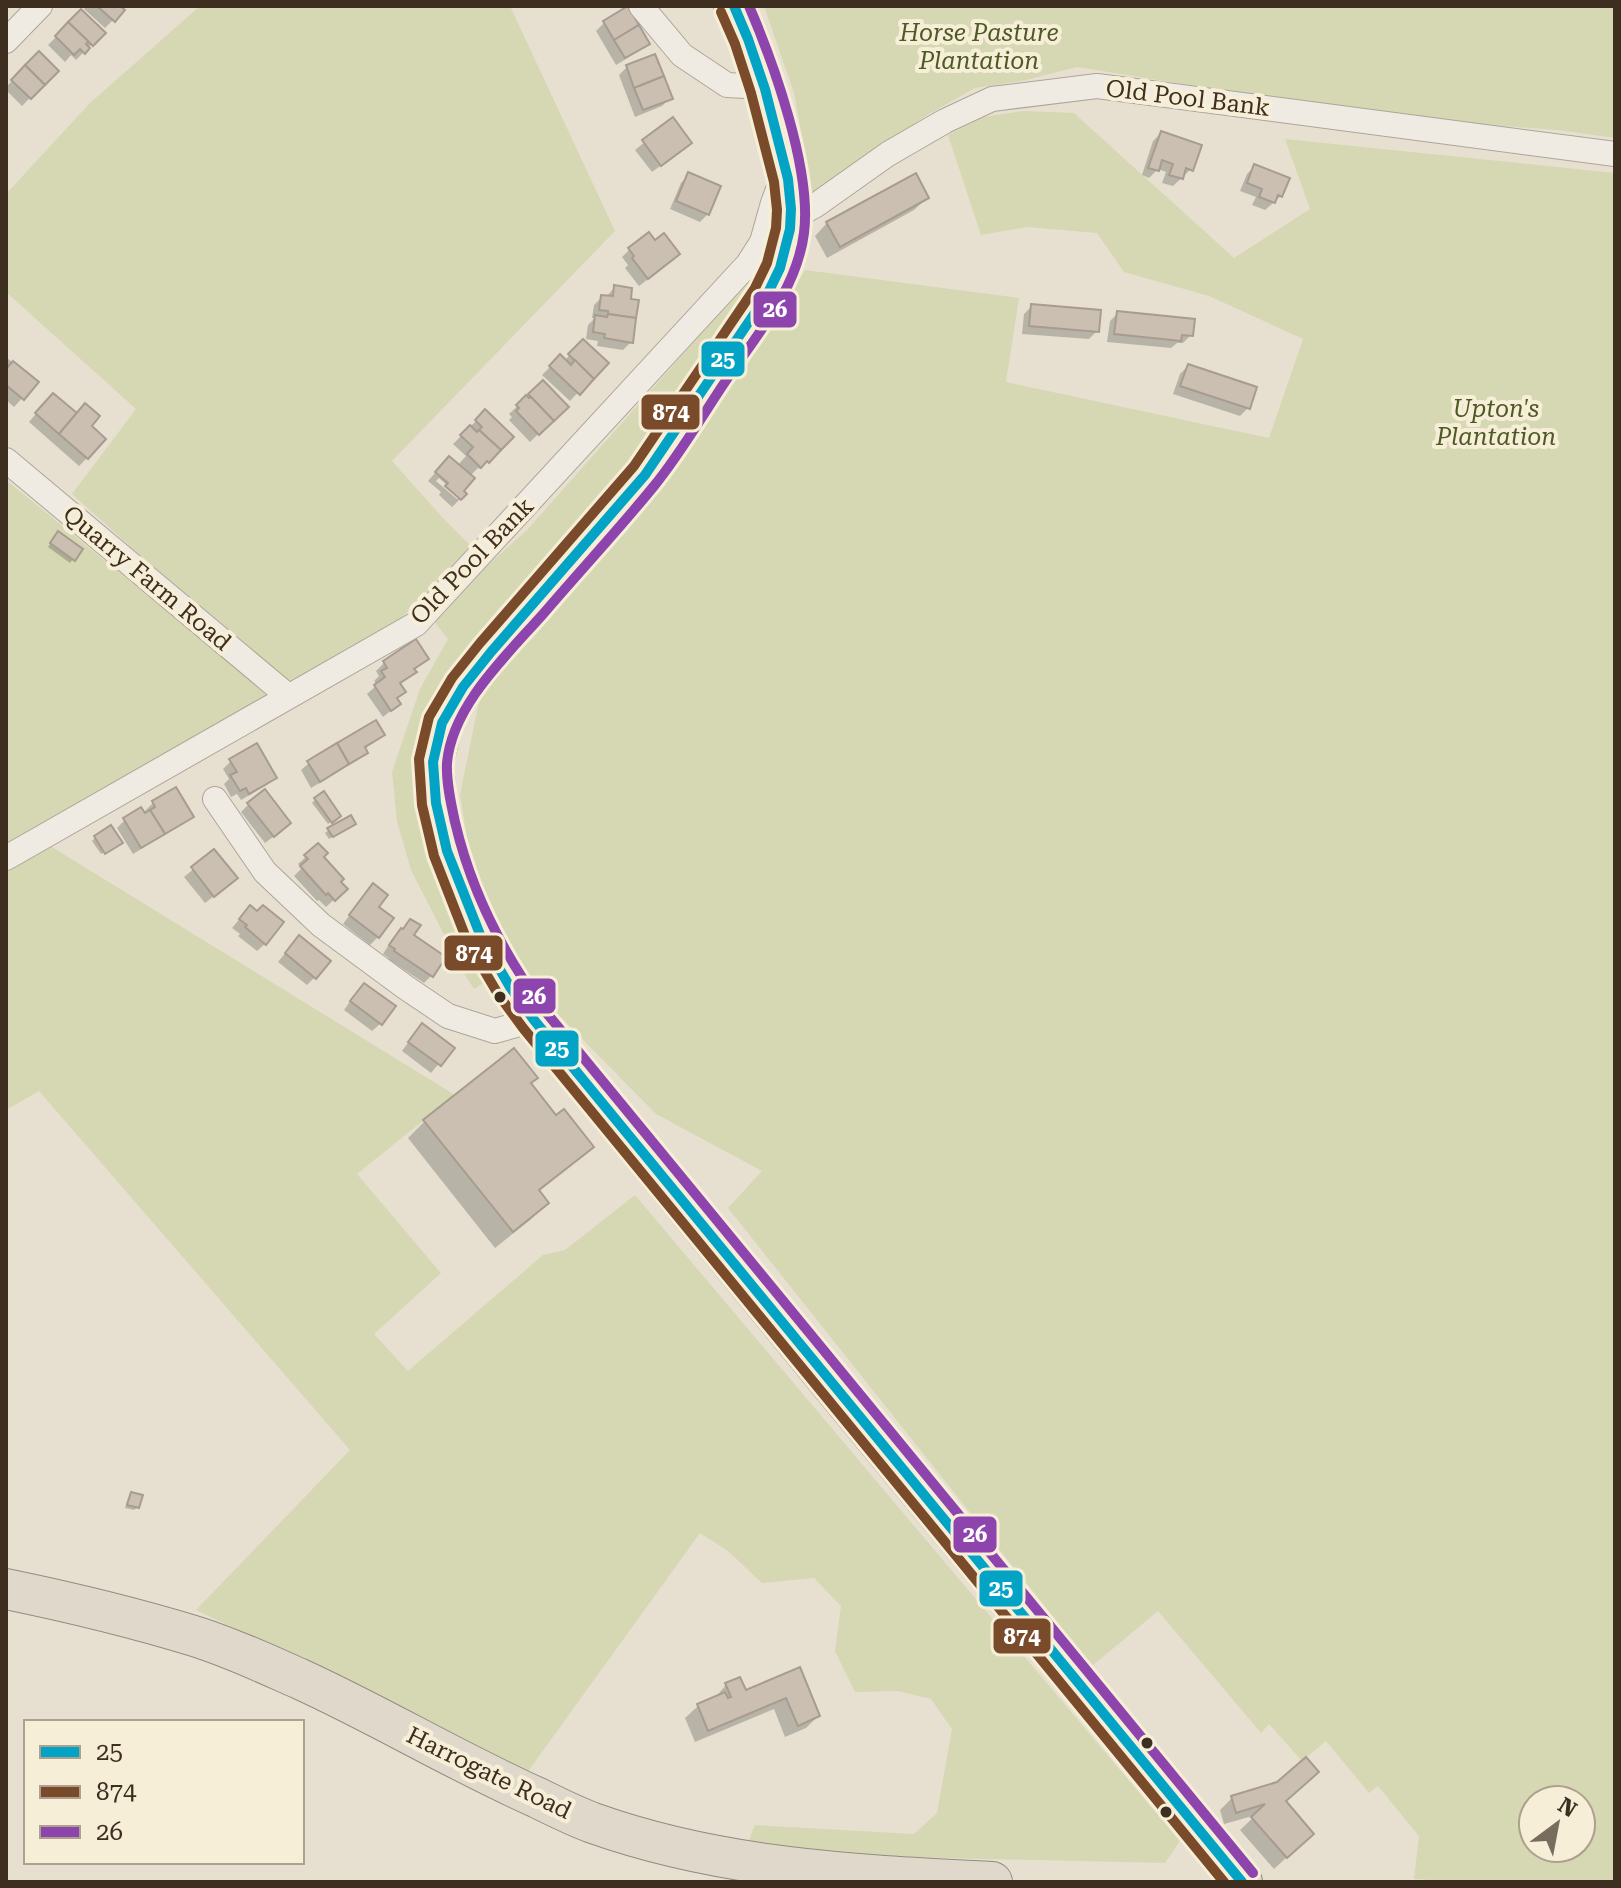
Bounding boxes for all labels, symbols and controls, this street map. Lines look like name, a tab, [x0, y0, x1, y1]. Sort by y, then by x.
park label: Horse Pasture Plantation	[898, 19, 1059, 75]
street label: Old Pool Bank	[1104, 74, 1272, 122]
line badge: 26	[752, 290, 798, 329]
text: 26	[763, 297, 787, 322]
line badge: 25	[700, 340, 746, 378]
text: 25	[711, 347, 735, 372]
line badge: 874	[640, 393, 701, 431]
park label: Upton's Plantation	[1435, 395, 1556, 451]
text: 874	[653, 400, 690, 425]
street label: Old Pool Bank	[405, 492, 539, 630]
street label: Quarry Farm Road	[57, 500, 237, 656]
line badge: 874	[443, 934, 504, 972]
text: 874	[456, 941, 493, 966]
line badge: 26	[512, 977, 557, 1015]
text: 26	[522, 984, 546, 1009]
unlabelled marker	[492, 989, 508, 1005]
line badge: 25	[534, 1029, 580, 1068]
text: 25	[545, 1036, 569, 1061]
line badge: 26	[952, 1515, 998, 1554]
text: 26	[963, 1522, 987, 1547]
line badge: 25	[978, 1569, 1024, 1608]
text: 25	[989, 1576, 1013, 1601]
line badge: 874	[992, 1617, 1052, 1655]
text: 874	[1004, 1624, 1041, 1649]
legend	[24, 1720, 304, 1864]
street label: Harrogate Road	[402, 1721, 576, 1825]
unlabelled marker	[1139, 1735, 1155, 1751]
text: 25	[96, 1738, 123, 1766]
text: 874	[96, 1778, 137, 1806]
north arrow	[1517, 1784, 1597, 1864]
text: N	[1554, 1792, 1581, 1823]
unlabelled marker	[1158, 1804, 1174, 1820]
text: 26	[96, 1818, 123, 1846]

